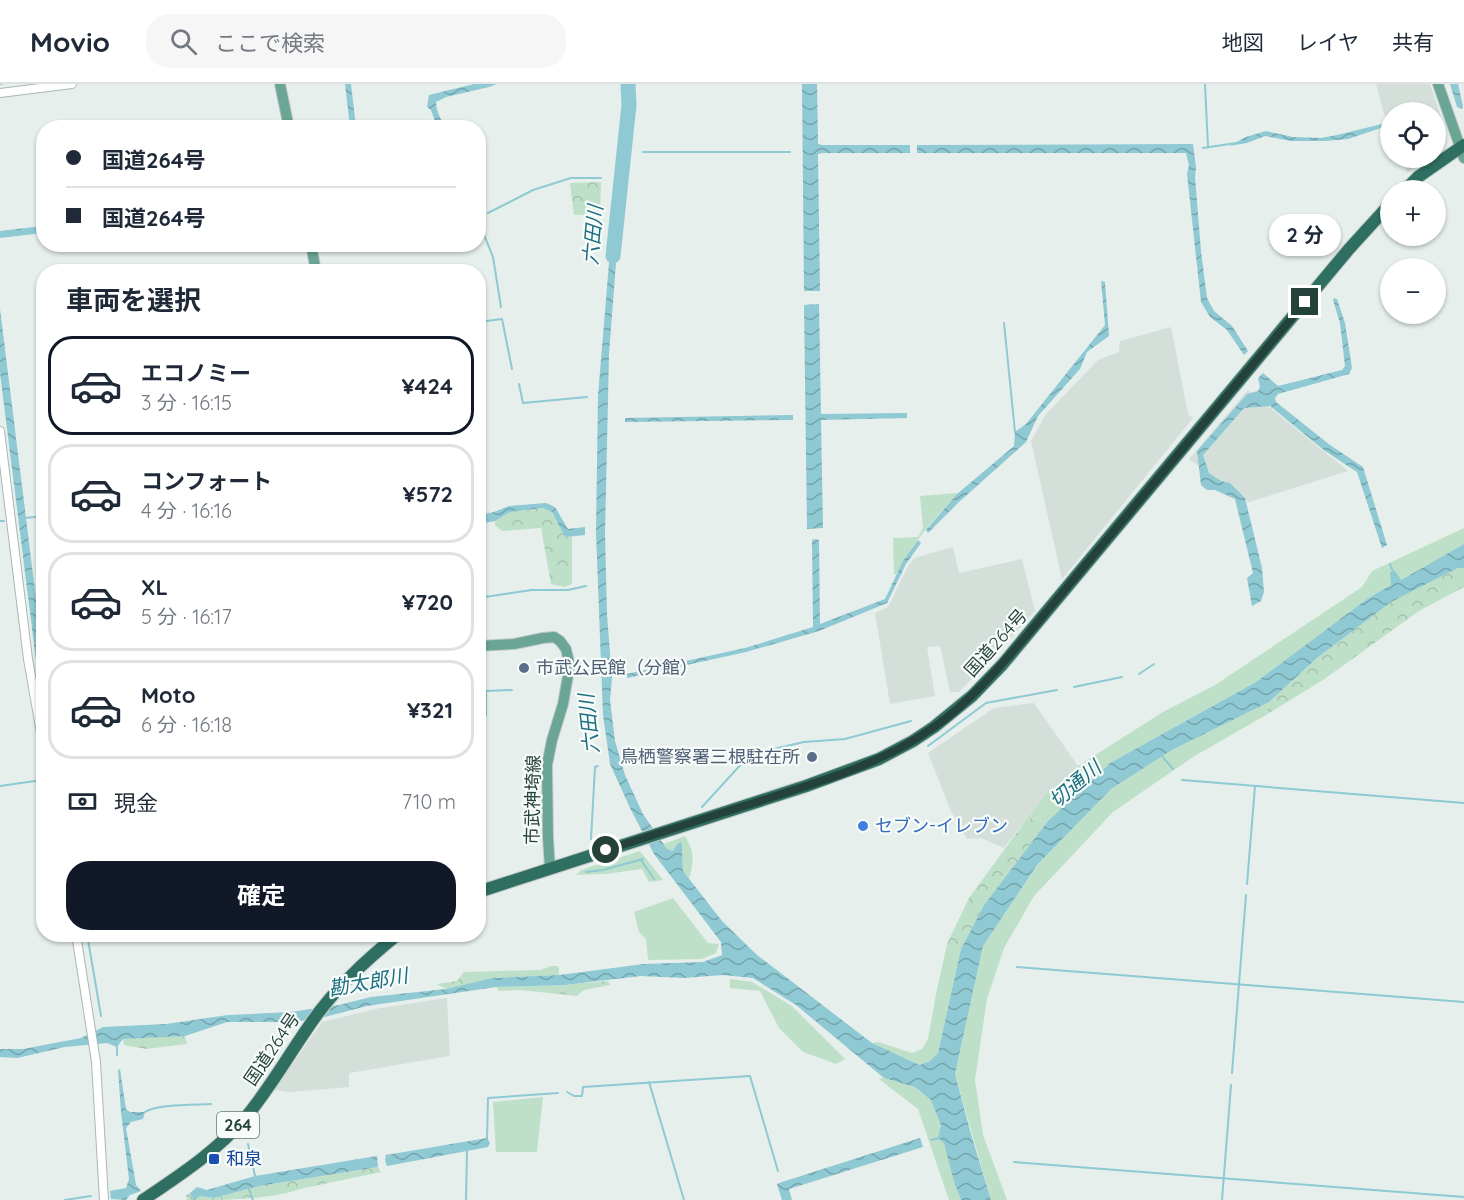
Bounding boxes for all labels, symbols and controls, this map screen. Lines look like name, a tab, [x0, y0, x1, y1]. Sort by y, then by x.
search box	[146, 14, 566, 68]
text: Movio	[30, 24, 110, 59]
icon: search	[167, 25, 200, 58]
text: ここで検索	[215, 29, 325, 57]
text: 地図	[1222, 29, 1264, 55]
text: レイヤ	[1297, 29, 1359, 55]
text: 共有	[1392, 29, 1434, 55]
map controls	[1380, 102, 1446, 324]
button: locate	[1380, 102, 1446, 168]
text: 国道264号	[102, 146, 206, 174]
button: +	[1380, 180, 1446, 246]
water label: 六田川	[577, 202, 608, 266]
text: 国道264号	[102, 204, 206, 232]
callout: 2 分	[1269, 215, 1341, 257]
text: 2 分	[1287, 222, 1323, 247]
button: −	[1380, 258, 1446, 324]
text: 車両を選択	[66, 283, 201, 317]
route end	[1291, 288, 1318, 315]
icon: car	[69, 359, 123, 413]
text: エコノミー	[141, 359, 251, 387]
text: ¥424	[401, 372, 453, 400]
text: 3 分 · 16:15	[141, 390, 232, 415]
icon: car	[69, 467, 123, 521]
text: コンフォート	[141, 467, 272, 495]
text: ¥572	[403, 480, 453, 508]
text: 4 分 · 16:16	[141, 498, 232, 523]
text: XL	[141, 573, 168, 601]
icon: car	[69, 575, 123, 629]
text: ¥720	[402, 588, 453, 616]
text: 5 分 · 16:17	[141, 604, 232, 629]
street label: 国道264号	[959, 604, 1032, 681]
place label: 市武公民館（分館）	[536, 656, 698, 679]
marker: 市武公民館（分館）	[517, 661, 531, 675]
text: Moto	[141, 681, 195, 709]
icon: car	[69, 683, 123, 737]
water label: 六田川	[573, 691, 604, 755]
text: ¥321	[407, 696, 453, 724]
text: 6 分 · 16:18	[141, 712, 232, 737]
place label: 鳥栖警察署三根駐在所	[620, 745, 800, 768]
marker: 鳥栖警察署三根駐在所	[805, 750, 819, 764]
water label: 切通川	[1044, 753, 1107, 812]
street label: 市武神埼線	[520, 755, 545, 845]
icon: cash	[66, 785, 99, 818]
text: 現金	[114, 789, 158, 817]
text: 710 m	[402, 789, 456, 814]
place label: セブン-イレブン	[875, 814, 1008, 837]
marker: セブン-イレブン	[856, 819, 870, 833]
route start	[592, 836, 619, 863]
button: 確定	[66, 861, 456, 930]
water label: 勘太郎川	[326, 962, 411, 1001]
street label: 国道264号	[239, 1008, 304, 1090]
road number: 264	[217, 1112, 259, 1138]
place label: 和泉	[226, 1147, 262, 1170]
marker: 和泉	[207, 1152, 221, 1166]

